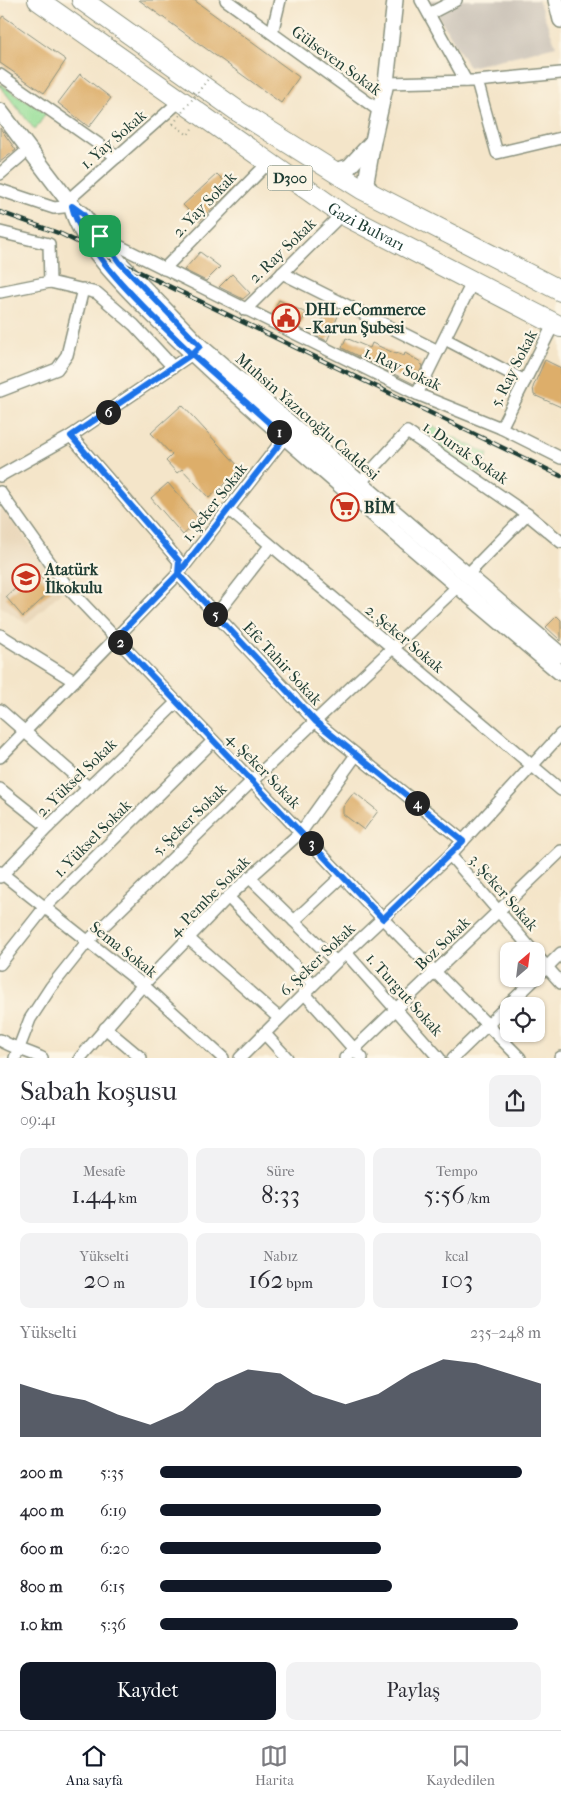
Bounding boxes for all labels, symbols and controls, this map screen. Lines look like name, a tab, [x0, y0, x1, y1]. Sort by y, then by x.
street label: Gülseven Sokak	[288, 21, 386, 100]
street label: 1. Yay Sokak	[77, 105, 151, 173]
road number: D300	[268, 166, 312, 190]
street label: 2. Yay Sokak	[169, 167, 241, 241]
street label: Gazi Bulvarı	[324, 198, 408, 255]
street label: 2. Ray Sokak	[245, 213, 320, 287]
pin	[79, 215, 121, 257]
icon: arrive	[86, 222, 114, 250]
place label: DHL eCommerce - Karun Şubesi	[305, 300, 426, 338]
public building icon: DHL eCommerce - Karun Şubesi	[271, 303, 301, 333]
street label: 5. Ray Sokak	[486, 326, 541, 410]
street label: 1. Ray Sokak	[361, 342, 445, 395]
street label: Muhsin Yazıcıoğlu Caddesi	[232, 349, 384, 484]
pin: 6	[96, 400, 120, 424]
text: 6	[105, 404, 112, 421]
street label: 1. Durak Sokak	[419, 417, 513, 489]
pin: 1	[266, 420, 292, 444]
text: 1	[277, 424, 282, 441]
street label: 1. Şeker Sokak	[178, 459, 251, 545]
supermarket icon: BİM	[330, 492, 360, 522]
place label: BİM	[364, 497, 396, 517]
place label: Atatürk İlkokulu	[44, 560, 103, 597]
school or university icon: Atatürk İlkokulu	[11, 563, 41, 593]
street label: 2. Şeker Sokak	[361, 600, 449, 677]
pin: 5	[202, 602, 228, 626]
text: 5	[212, 606, 219, 623]
street label: Efe Tahir Sokak	[239, 618, 327, 710]
pin: 2	[108, 630, 132, 654]
text: 2	[117, 634, 124, 651]
street label: 4. Şeker Sokak	[223, 728, 305, 813]
street label: 2. Yüksel Sokak	[32, 734, 121, 821]
street label: 5. Şeker Sokak	[148, 779, 231, 859]
pin: 4	[404, 790, 430, 816]
street label: 1. Yüksel Sokak	[50, 795, 136, 881]
text: 4	[413, 795, 422, 812]
pin: 3	[298, 830, 324, 856]
text: 3	[309, 835, 314, 852]
street label: 3. Şeker Sokak	[465, 850, 543, 935]
street label: 4. Pembe Sokak	[165, 851, 254, 941]
street label: Boz Sokak	[411, 912, 474, 974]
street label: Sema Sokak	[86, 917, 162, 982]
street label: 6. Şeker Sokak	[276, 918, 360, 1000]
north arrow	[500, 942, 545, 988]
map controls	[500, 942, 545, 1042]
street label: 1. Turgut Sokak	[362, 949, 447, 1040]
button: locate	[500, 997, 545, 1042]
text: Sabah koşusu	[20, 1074, 177, 1107]
button: share	[489, 1075, 541, 1127]
text: 09:41	[20, 1110, 56, 1129]
text: Mesafe	[83, 1163, 125, 1180]
text: Süre	[267, 1163, 294, 1180]
text: Tempo	[436, 1163, 478, 1180]
text: 1.44	[71, 1180, 115, 1209]
text: 8:33	[261, 1180, 300, 1209]
text: 5:56	[424, 1180, 465, 1209]
text: km	[115, 1190, 137, 1207]
text: /km	[465, 1190, 490, 1207]
text: Yükselti	[79, 1248, 129, 1265]
text: Nabız	[263, 1248, 298, 1265]
text: kcal	[445, 1248, 469, 1265]
text: 20	[84, 1265, 110, 1294]
text: 162	[248, 1265, 283, 1294]
text: 103	[440, 1265, 473, 1294]
text: m	[110, 1275, 125, 1292]
text: bpm	[283, 1275, 313, 1292]
text: Yükselti	[20, 1323, 77, 1342]
text: 235–248 m	[470, 1323, 541, 1342]
text: 200 m	[20, 1463, 63, 1482]
text: 5:35	[100, 1463, 124, 1482]
text: 400 m	[20, 1501, 64, 1520]
text: 6:19	[100, 1501, 127, 1520]
text: 600 m	[20, 1539, 63, 1558]
text: 6:20	[100, 1539, 130, 1558]
text: 800 m	[20, 1577, 62, 1596]
text: 6:15	[100, 1577, 125, 1596]
text: 1.0 km	[20, 1615, 63, 1634]
text: 5:36	[100, 1615, 126, 1634]
button: Kaydet	[20, 1662, 276, 1720]
button: Paylaş	[286, 1662, 541, 1720]
tab: Ana sayfa	[66, 1742, 123, 1789]
tab: Harita	[255, 1742, 294, 1789]
tab: Kaydedilen	[426, 1742, 495, 1789]

